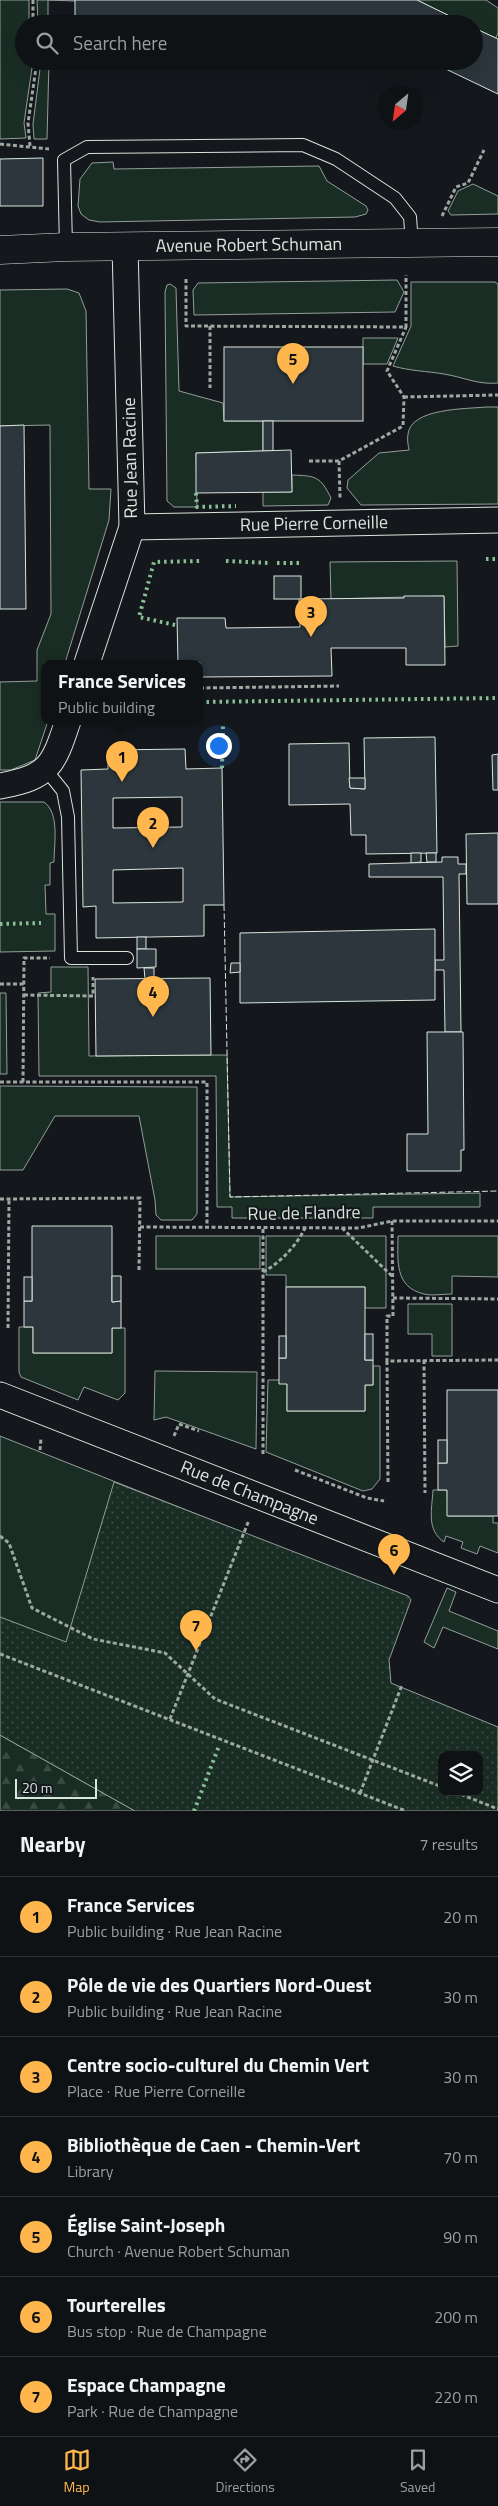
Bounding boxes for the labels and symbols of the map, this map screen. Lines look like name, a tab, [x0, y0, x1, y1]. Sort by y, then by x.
north arrow	[378, 85, 423, 130]
street label: Avenue Robert Schuman	[156, 230, 342, 259]
pin: 5	[277, 343, 309, 384]
street label: Rue Jean Racine	[115, 397, 144, 519]
street label: Rue Pierre Corneille	[240, 508, 388, 538]
pin: 3	[295, 596, 327, 637]
your location	[206, 733, 232, 759]
pin: 1	[106, 741, 138, 782]
pin: 2	[137, 807, 169, 848]
pin: 4	[137, 976, 169, 1017]
street label: Rue de Flandre	[247, 1198, 361, 1227]
street label: Rue de Champagne	[177, 1453, 323, 1532]
pin: 6	[378, 1534, 410, 1575]
pin: 7	[180, 1610, 212, 1651]
scale bar	[15, 1776, 98, 1799]

